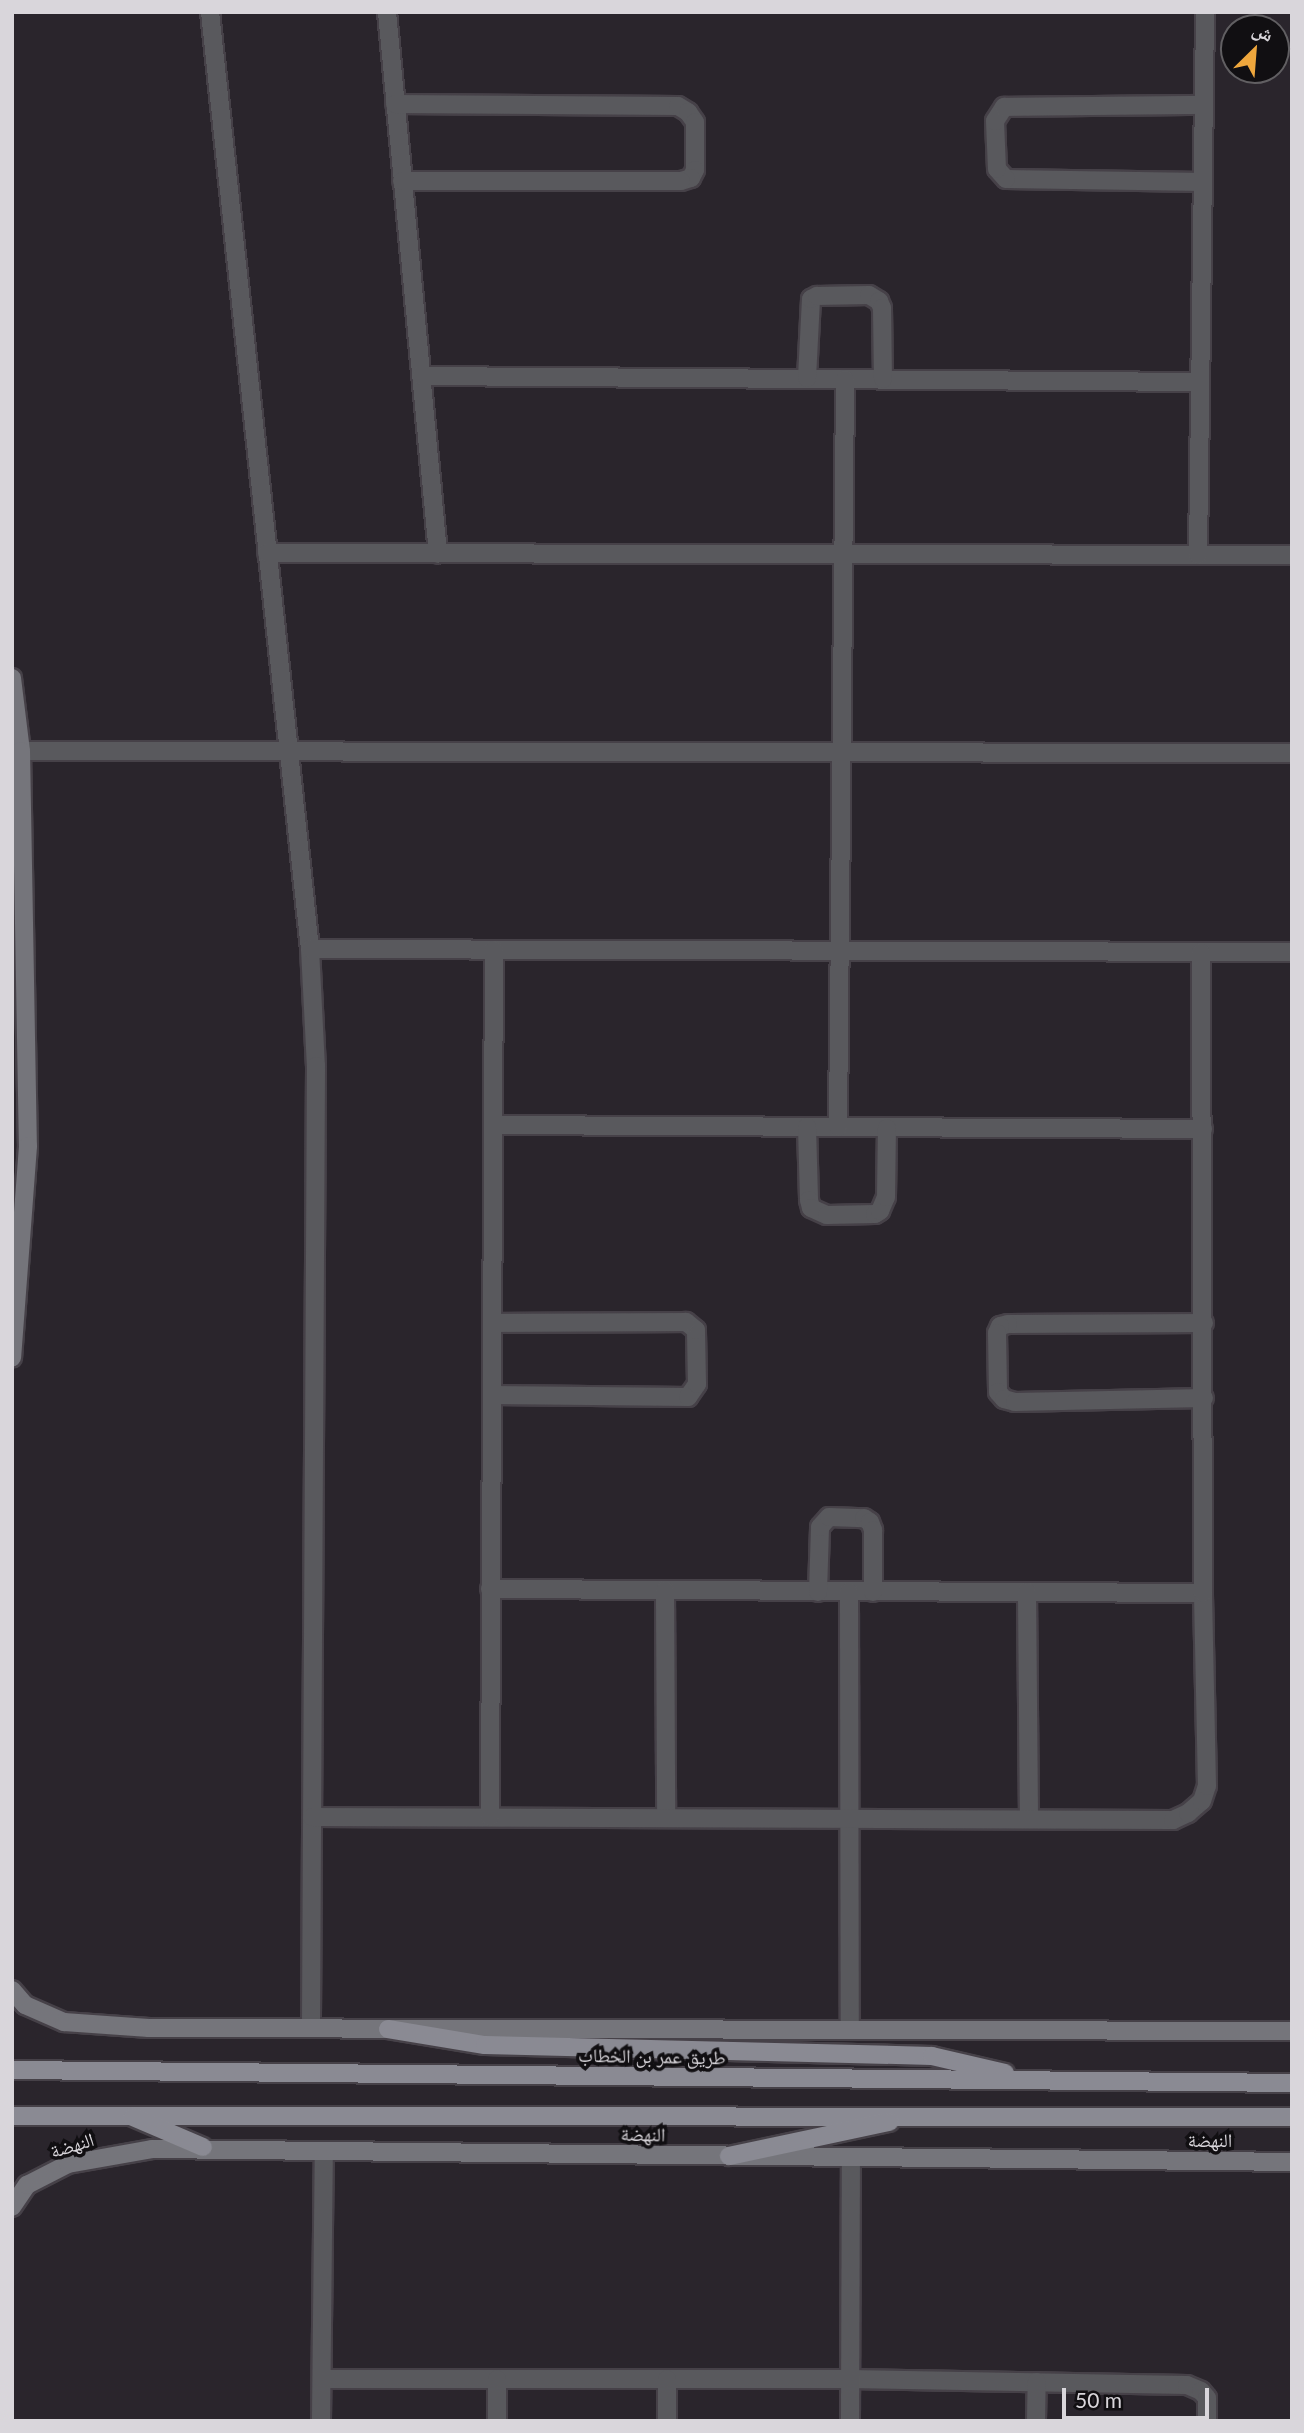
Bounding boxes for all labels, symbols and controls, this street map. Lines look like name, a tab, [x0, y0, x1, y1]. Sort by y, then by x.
north arrow	[1220, 14, 1290, 84]
text: ش	[1249, 17, 1277, 46]
street label: طريق عمر بن الخطاب	[578, 2043, 726, 2069]
street label: النهضة	[620, 2122, 666, 2146]
street label: النهضة	[47, 2128, 97, 2162]
street label: النهضة	[1188, 2129, 1232, 2151]
scale bar	[1066, 2374, 1213, 2418]
text: 50 m	[1075, 2387, 1122, 2412]

